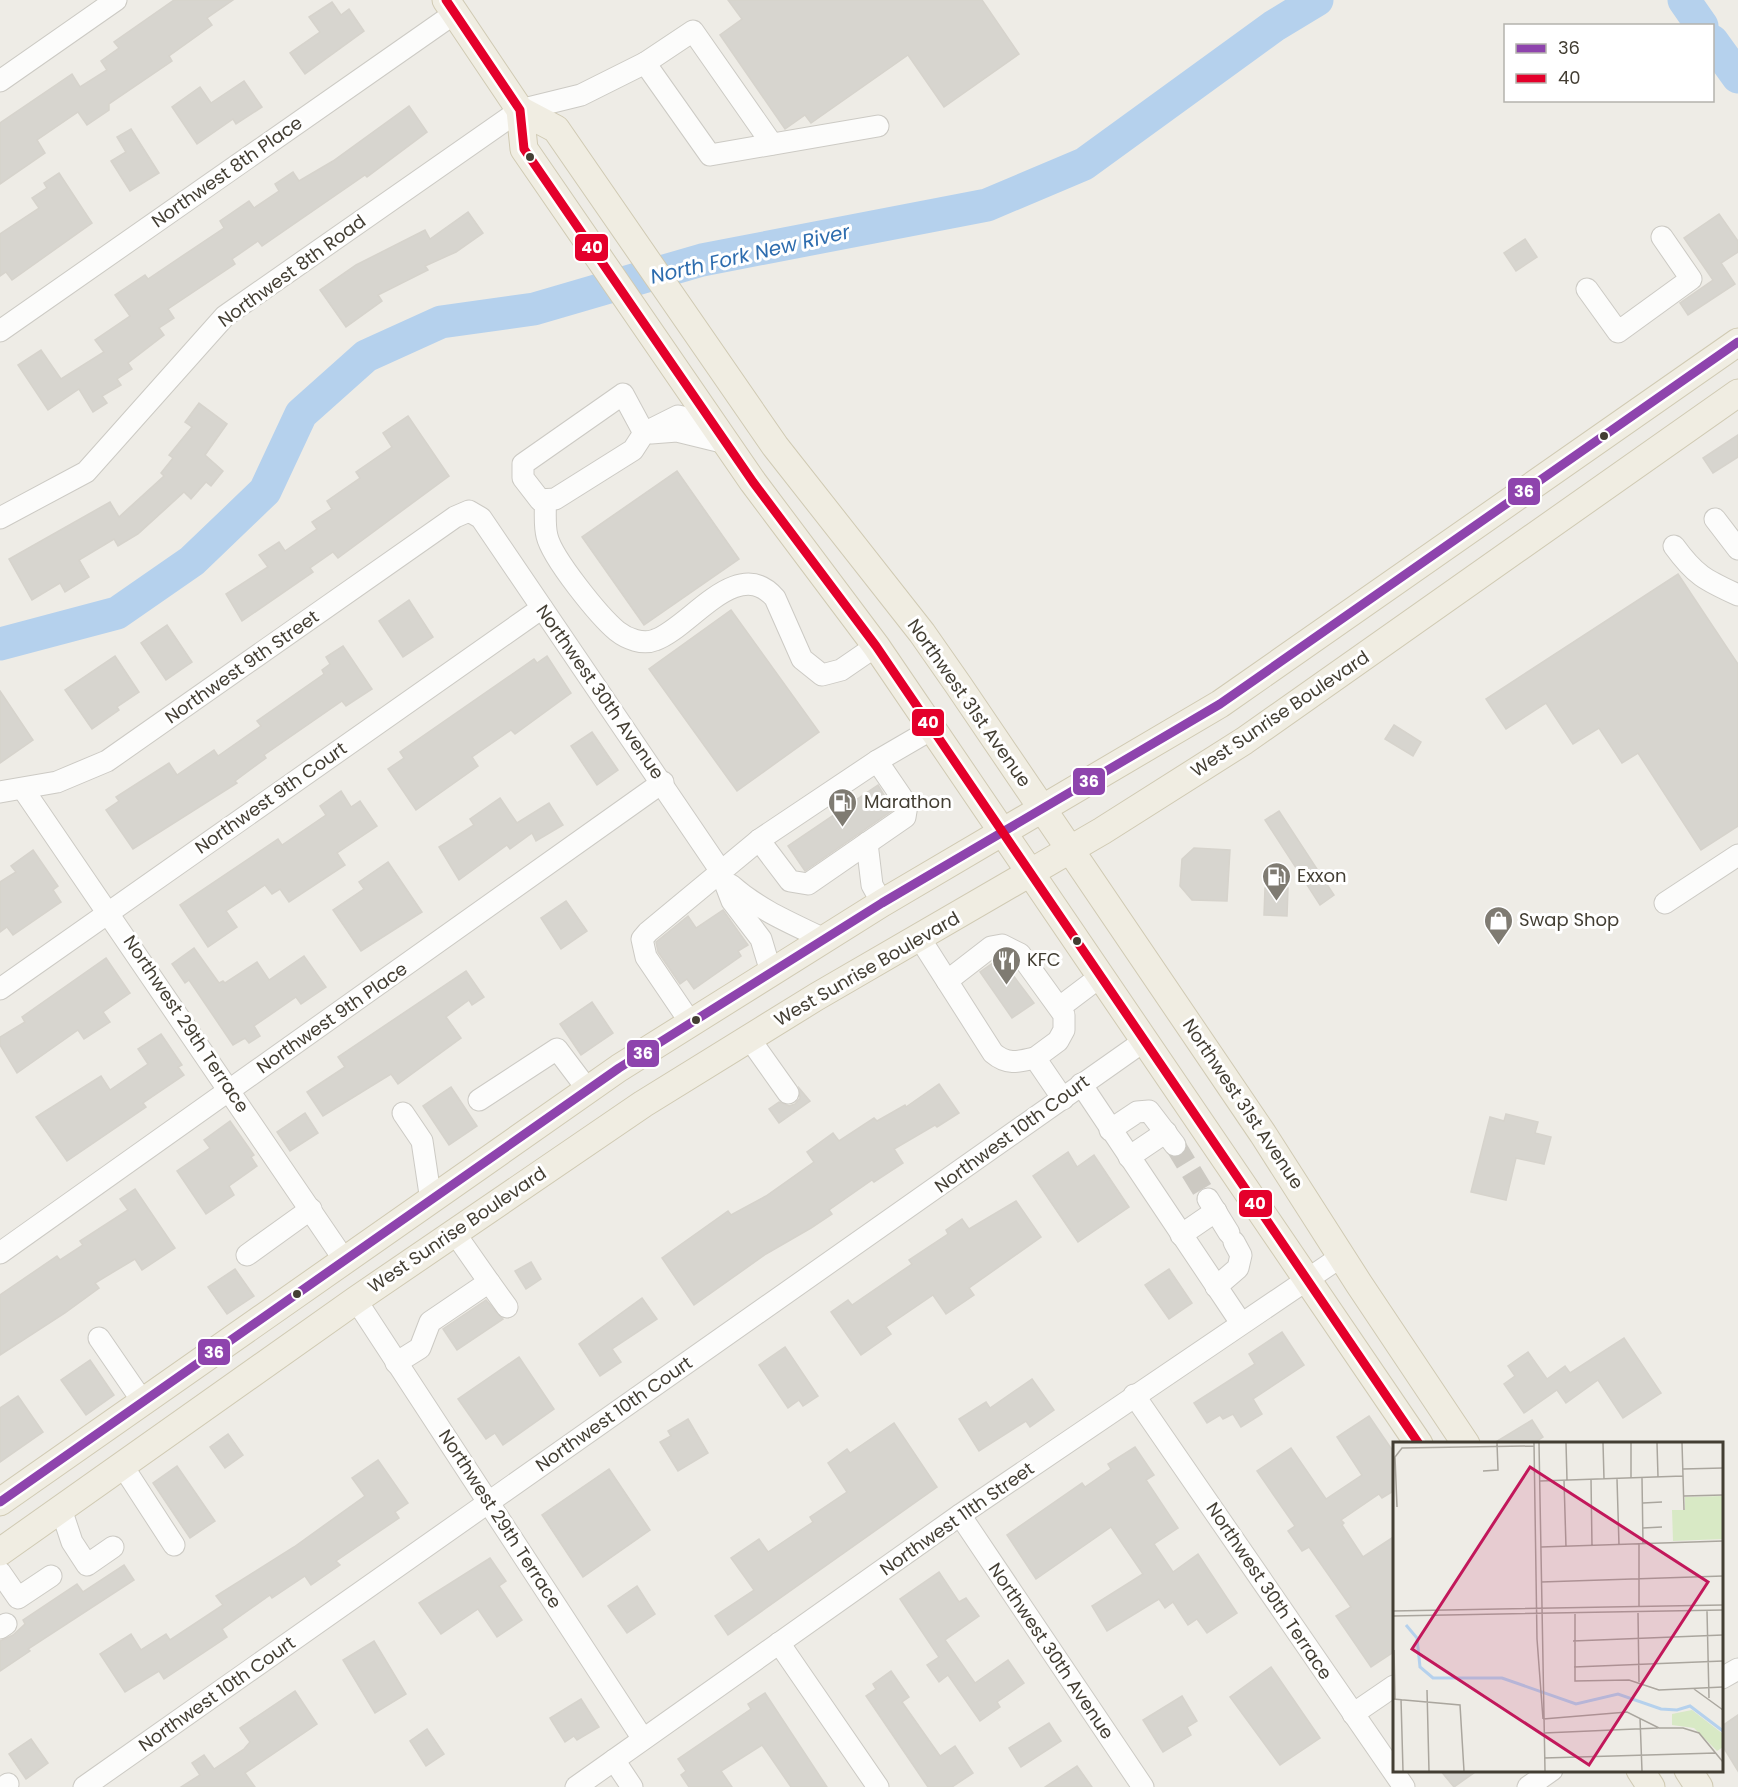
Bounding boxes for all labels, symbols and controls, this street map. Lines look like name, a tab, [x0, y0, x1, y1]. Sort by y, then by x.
legend	[1504, 24, 1714, 102]
text: 36	[1558, 35, 1580, 60]
text: 40	[1558, 65, 1581, 90]
street label: Northwest 8th Place	[146, 110, 307, 233]
unlabelled marker	[524, 151, 536, 163]
street label: Northwest 8th Road	[213, 209, 371, 333]
water label: North Fork New River	[647, 217, 853, 291]
line badge: 40	[574, 233, 609, 262]
text: 40	[581, 236, 603, 259]
unlabelled marker	[1598, 430, 1610, 442]
line badge: 36	[1507, 477, 1541, 506]
text: 36	[1514, 480, 1534, 503]
street label: Northwest 30th Avenue	[531, 599, 670, 784]
street label: Northwest 9th Street	[160, 604, 324, 729]
street label: Northwest 31st Avenue	[902, 613, 1037, 792]
street label: West Sunrise Boulevard	[1186, 644, 1374, 783]
line badge: 40	[911, 708, 945, 737]
text: 40	[917, 711, 939, 734]
street label: Northwest 9th Court	[190, 736, 352, 859]
line badge: 36	[1072, 767, 1106, 796]
text: 36	[1079, 770, 1099, 793]
fuel station icon: Marathon	[827, 786, 859, 828]
place label: Marathon	[864, 789, 952, 814]
fuel station icon: Exxon	[1260, 860, 1292, 902]
place label: Exxon	[1297, 863, 1347, 888]
shop icon: Swap Shop	[1482, 904, 1514, 946]
street label: West Sunrise Boulevard	[769, 905, 964, 1032]
place label: Swap Shop	[1519, 907, 1619, 932]
street label: Northwest 29th Terrace	[118, 930, 255, 1117]
unlabelled marker	[1071, 935, 1083, 947]
restaurant icon: KFC	[990, 944, 1022, 986]
place label: KFC	[1027, 947, 1061, 972]
street label: Northwest 9th Place	[251, 956, 412, 1079]
unlabelled marker	[690, 1014, 702, 1026]
street label: Northwest 31st Avenue	[1177, 1014, 1310, 1194]
line badge: 36	[626, 1039, 660, 1068]
text: 36	[633, 1042, 653, 1065]
street label: Northwest 10th Court	[929, 1069, 1094, 1198]
street label: West Sunrise Boulevard	[363, 1160, 551, 1299]
line badge: 40	[1238, 1189, 1273, 1218]
text: 40	[1244, 1192, 1266, 1215]
unlabelled marker	[291, 1288, 303, 1300]
line badge: 36	[197, 1338, 231, 1366]
text: 36	[204, 1341, 224, 1364]
street label: Northwest 10th Court	[530, 1350, 697, 1477]
street label: Northwest 29th Terrace	[433, 1424, 568, 1613]
inset map	[1393, 1442, 1723, 1772]
street label: Northwest 11th Street	[875, 1456, 1039, 1581]
street label: Northwest 30th Terrace	[1201, 1497, 1338, 1684]
street label: Northwest 30th Avenue	[983, 1558, 1120, 1744]
street label: Northwest 10th Court	[133, 1630, 300, 1757]

